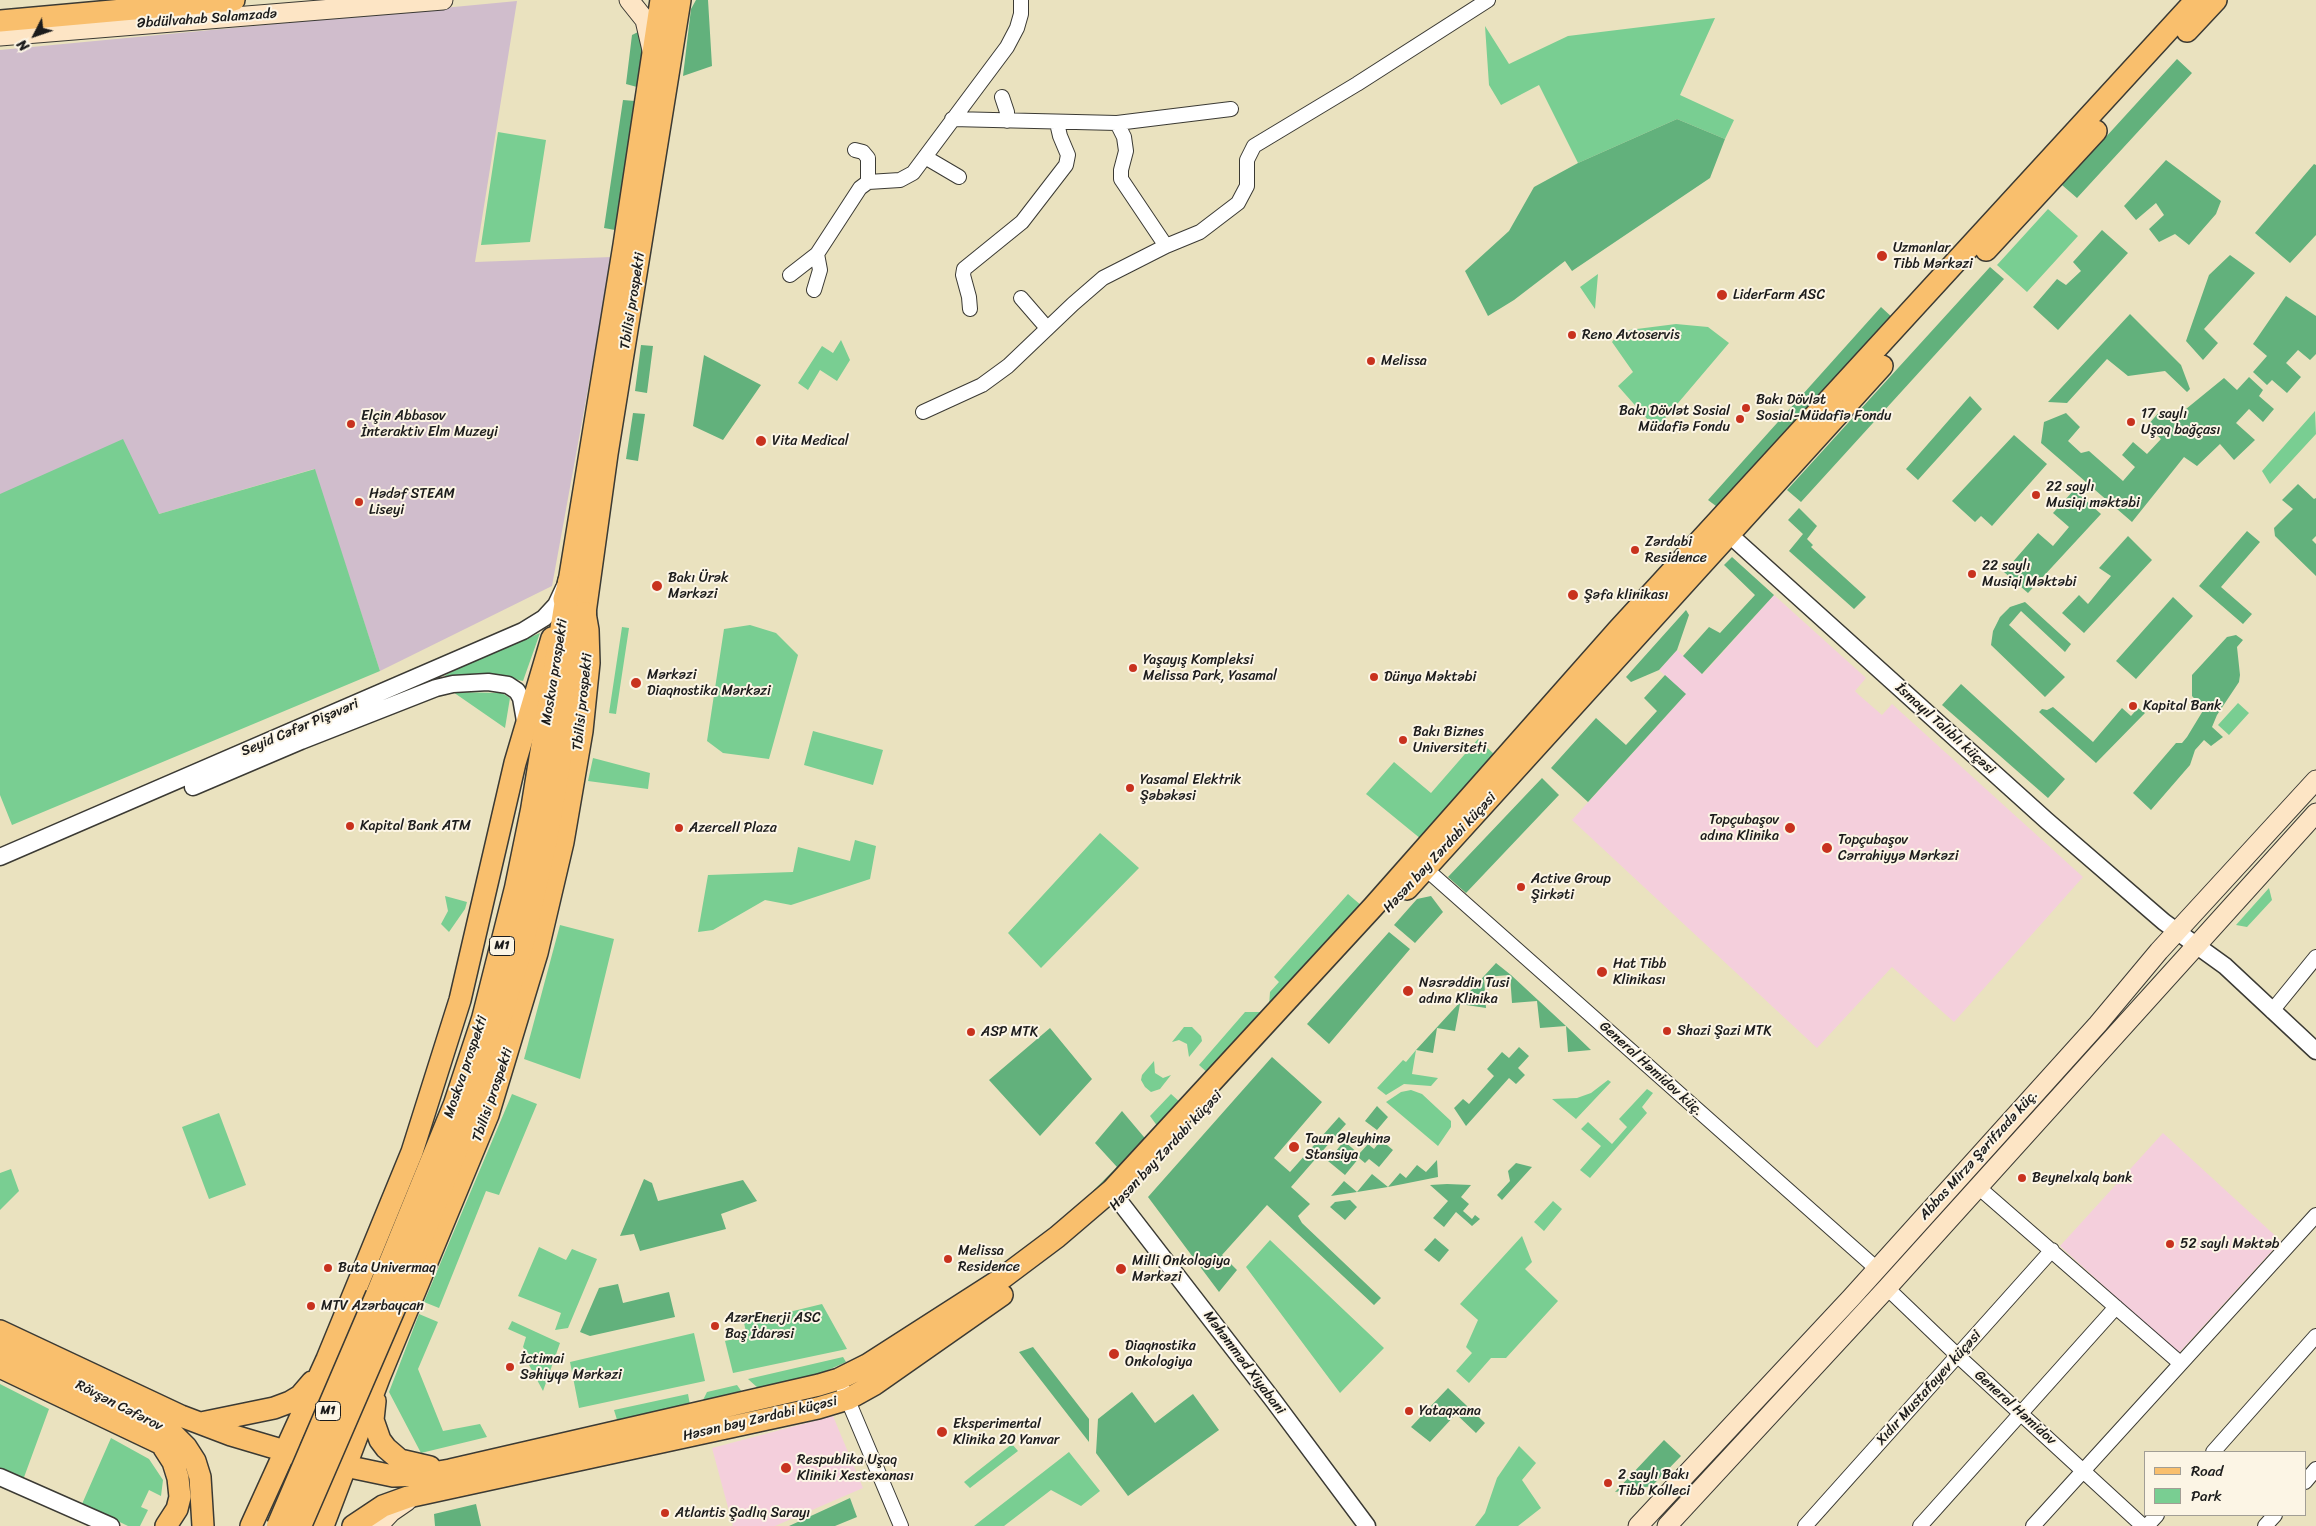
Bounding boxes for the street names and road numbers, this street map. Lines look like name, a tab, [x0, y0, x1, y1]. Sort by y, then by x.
street label: Əbdülvahab Salamzadə	[136, 6, 278, 32]
street label: Tbilisi prospekti	[617, 251, 649, 351]
street label: Moskva prospekti	[538, 618, 572, 726]
street label: Tbilisi prospekti	[570, 652, 596, 752]
street label: İsmayıl Talıblı küçəsi	[1892, 680, 1998, 778]
street label: Seyid Cəfər Pişəvəri	[239, 696, 361, 760]
street label: Həsən bəy Zərdabi küçəsi	[1380, 790, 1500, 916]
road number: M1	[490, 936, 514, 956]
street label: Moskva prospekti	[441, 1014, 491, 1120]
street label: General Həmidov küç.	[1596, 1018, 1706, 1120]
street label: Tbilisi prospekti	[469, 1046, 517, 1144]
street label: Abbas Mirzə Şərifzadə küç.	[1916, 1087, 2042, 1223]
street label: Həsən bəy Zərdabi küçəsi	[1106, 1088, 1226, 1214]
street label: Məhəmməd Xiyabani	[1200, 1308, 1288, 1418]
street label: Xıdır Mustafayev küçəsi	[1873, 1327, 1985, 1449]
street label: General Həmidov	[1971, 1367, 2059, 1449]
street label: Rövşən Cəfərov	[73, 1377, 165, 1435]
street label: Həsən bəy Zərdabi küçəsi	[681, 1393, 839, 1445]
road number: M1	[316, 1402, 340, 1420]

